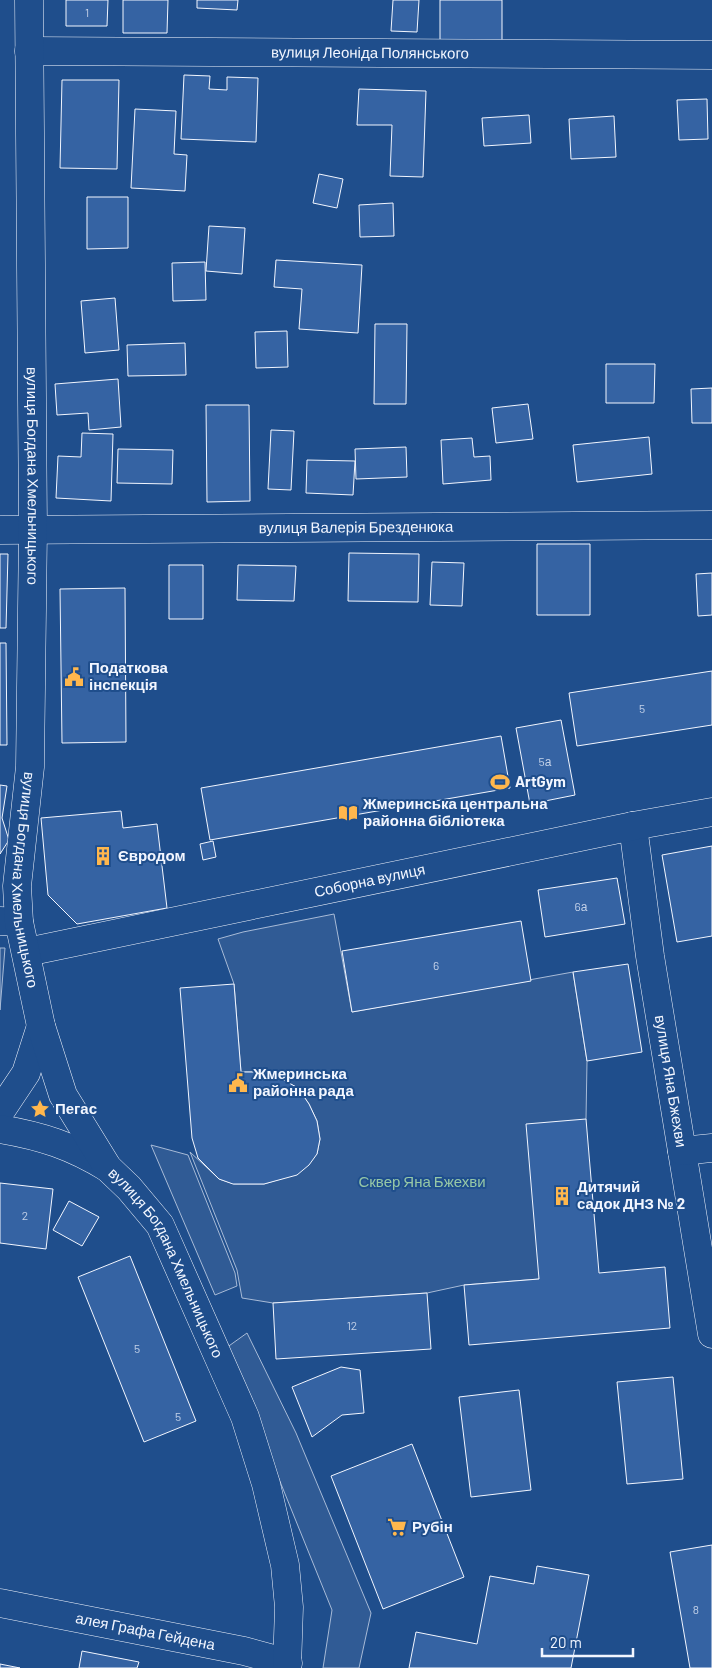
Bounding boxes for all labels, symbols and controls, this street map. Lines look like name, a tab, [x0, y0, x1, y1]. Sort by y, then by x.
house number: 1	[85, 5, 89, 19]
street label: вулиця Леоніда Полянського	[271, 42, 469, 62]
street label: вулиця Богдана Хмельницького	[24, 367, 43, 585]
street label: вулиця Валерія Брезденюка	[259, 517, 454, 536]
place label: Податкова інспекція	[89, 658, 168, 693]
public building icon: Податкова інспекція	[63, 666, 85, 688]
house number: 5	[639, 701, 645, 715]
house number: 5а	[539, 754, 552, 768]
street label: вулиця Богдана Хмельницького	[9, 771, 43, 989]
sports icon: ArtGym	[489, 771, 511, 793]
place label: ArtGym	[515, 772, 566, 790]
place label: Жмеринська центральна районна бібліотека	[362, 794, 548, 829]
library icon: Жмеринська центральна районна бібліотека	[337, 802, 359, 824]
building icon: Євродом	[92, 845, 114, 867]
place label: Євродом	[118, 846, 186, 864]
street label: Соборна вулиця	[312, 859, 427, 900]
house number: 6а	[575, 899, 588, 913]
house number: 6	[433, 958, 439, 972]
street label: вулиця Яна Бжехви	[652, 1014, 691, 1149]
place label: Жмеринська районна рада	[252, 1064, 354, 1099]
public building icon: Жмеринська районна рада	[227, 1072, 249, 1094]
place icon: Пегас	[29, 1098, 51, 1120]
place label: Пегас	[55, 1099, 97, 1117]
street label: вулиця Богдана Хмельницького	[105, 1163, 228, 1360]
park label: Сквер Яна Бжехви	[358, 1172, 486, 1190]
place label: Дитячий садок ДНЗ № 2	[577, 1177, 685, 1212]
building icon: Дитячий садок ДНЗ № 2	[551, 1185, 573, 1207]
house number: 2	[22, 1208, 28, 1222]
house number: 12	[347, 1318, 357, 1332]
house number: 5	[134, 1341, 140, 1355]
house number: 5	[175, 1409, 181, 1423]
supermarket icon: Рубін	[386, 1516, 408, 1538]
place label: Рубін	[412, 1517, 453, 1535]
house number: 8	[693, 1602, 699, 1616]
street label: алея Графа Гейдена	[74, 1608, 217, 1653]
scale bar	[542, 1626, 633, 1658]
text: 20 m	[550, 1633, 582, 1651]

